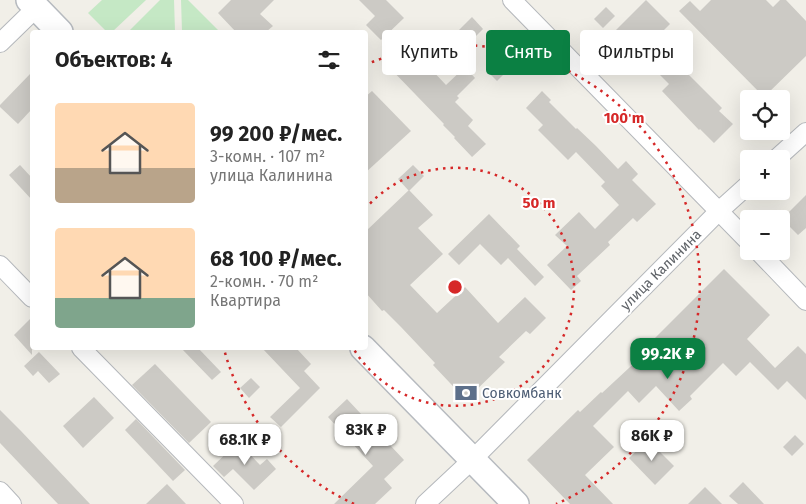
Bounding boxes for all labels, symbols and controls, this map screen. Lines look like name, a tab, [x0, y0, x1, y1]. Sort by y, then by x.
chip: Купить	[382, 30, 476, 75]
chip: Снять	[486, 30, 570, 75]
chip: Фильтры	[580, 30, 693, 75]
icon: filters	[315, 46, 343, 74]
text: Объектов: 4	[55, 47, 172, 73]
map controls	[740, 90, 790, 260]
button: locate	[740, 90, 790, 140]
text: 100 m	[604, 109, 644, 127]
text: 99 200 ₽/мес.	[210, 121, 342, 147]
icon: home	[95, 123, 155, 183]
text: 3-комн. · 107 m²	[210, 147, 325, 166]
button: +	[740, 150, 790, 200]
text: улица Калинина	[210, 166, 333, 185]
text: 50 m	[522, 194, 556, 212]
button: −	[740, 210, 790, 260]
street label: улица Калинина	[617, 226, 705, 314]
text: 68 100 ₽/мес.	[210, 246, 342, 272]
icon: home	[95, 248, 155, 308]
text: 2-комн. · 70 m²	[210, 272, 318, 291]
centre of rings	[446, 278, 464, 296]
text: Квартира	[210, 291, 281, 310]
pin: 99.2K ₽	[622, 338, 714, 380]
text: 99.2K ₽	[641, 344, 695, 363]
bank icon: Совкомбанк	[453, 380, 479, 406]
place label: Совкомбанк	[482, 385, 562, 402]
pin: 83K ₽	[331, 414, 401, 456]
text: 83K ₽	[345, 420, 387, 439]
pin: 86K ₽	[617, 420, 687, 462]
pin: 68.1K ₽	[199, 424, 291, 466]
text: 86K ₽	[631, 426, 673, 445]
text: 68.1K ₽	[219, 430, 271, 449]

